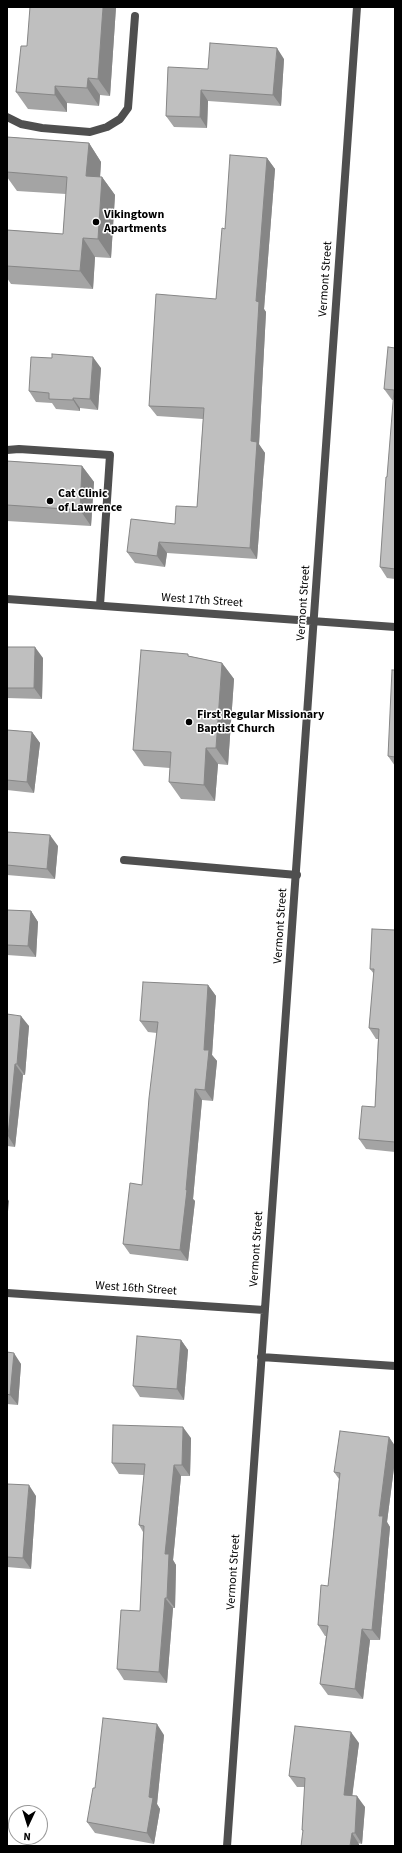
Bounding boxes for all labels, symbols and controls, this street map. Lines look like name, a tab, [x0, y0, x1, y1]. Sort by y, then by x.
place label: Vikingtown Apartments	[104, 208, 166, 236]
marker: Vikingtown Apartments	[91, 217, 101, 227]
street label: Vermont Street	[316, 241, 336, 317]
place label: Cat Clinic of Lawrence	[58, 487, 122, 515]
marker: Cat Clinic of Lawrence	[45, 496, 55, 506]
street label: Vermont Street	[294, 565, 314, 641]
street label: West 17th Street	[161, 591, 243, 611]
place label: First Regular Missionary Baptist Church	[197, 708, 324, 736]
marker: First Regular Missionary Baptist Church	[184, 717, 194, 727]
street label: Vermont Street	[271, 888, 291, 964]
street label: Vermont Street	[247, 1211, 267, 1287]
street label: West 16th Street	[95, 1279, 177, 1299]
street label: Vermont Street	[224, 1534, 244, 1610]
north arrow	[8, 1805, 48, 1845]
text: N	[23, 1829, 31, 1844]

